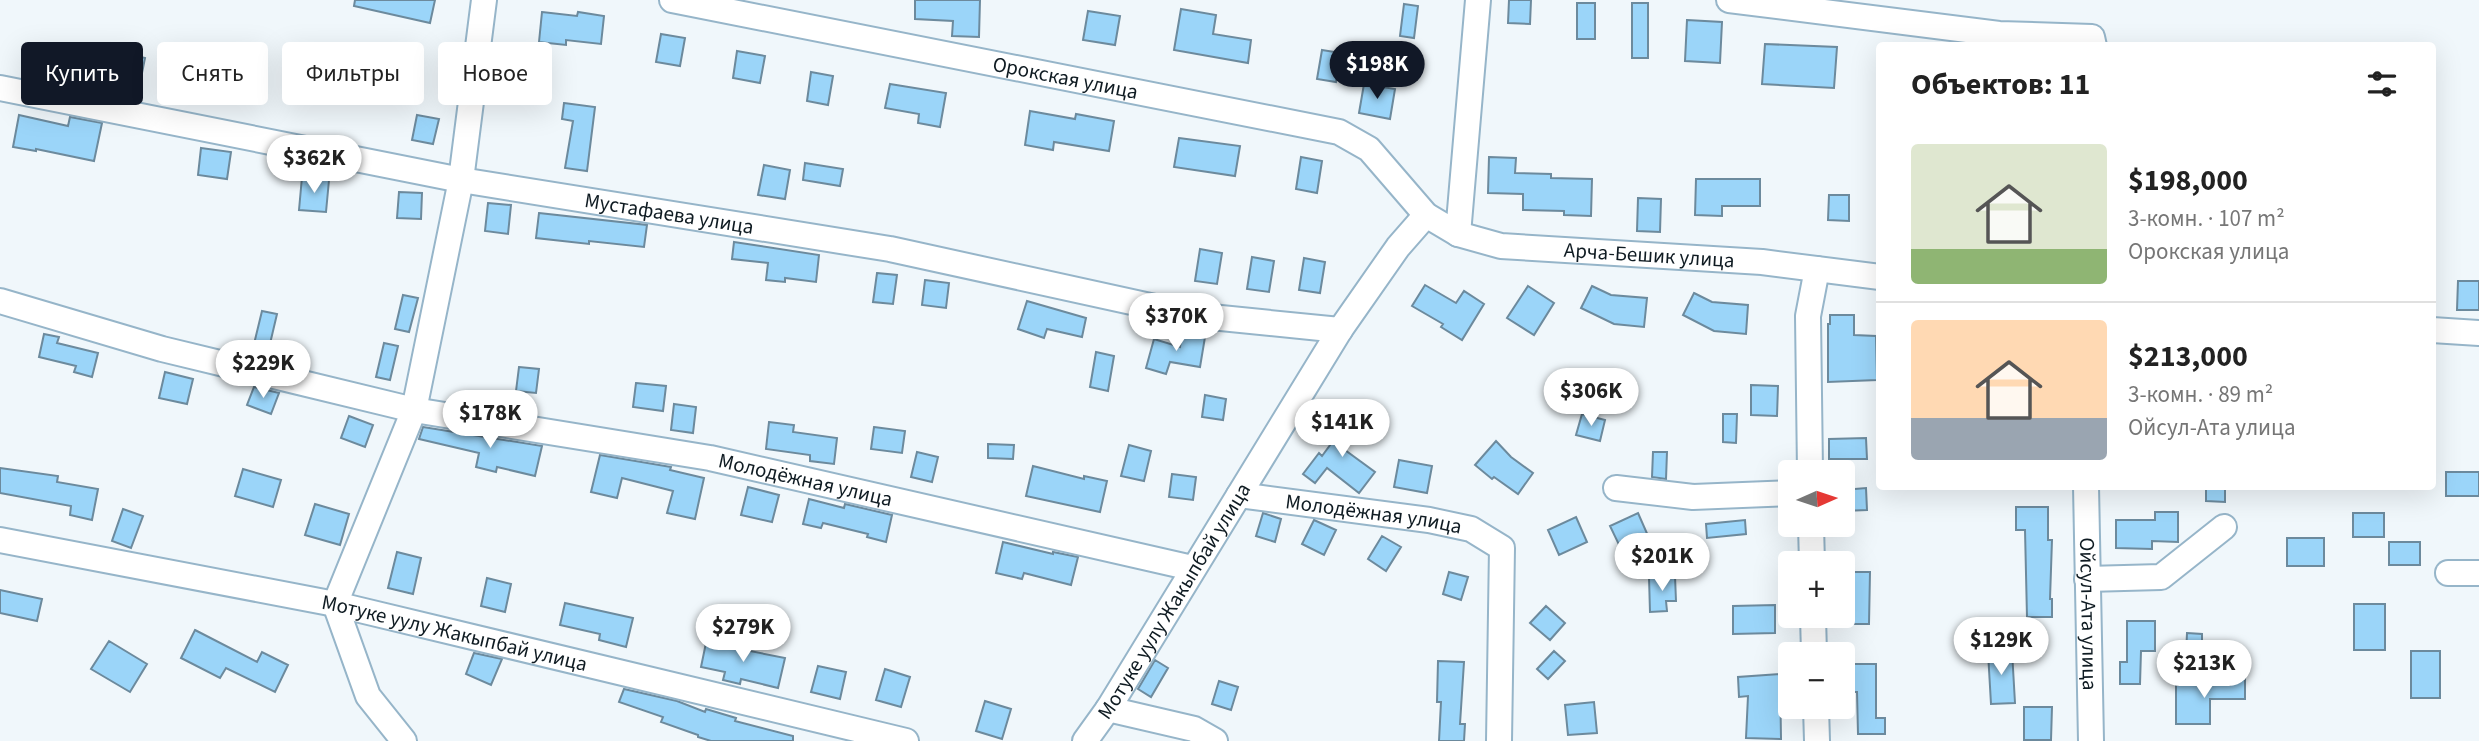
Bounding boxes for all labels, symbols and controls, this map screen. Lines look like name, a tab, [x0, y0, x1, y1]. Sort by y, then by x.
chip: Купить	[21, 42, 143, 105]
chip: Снять	[157, 42, 268, 105]
chip: Фильтры	[282, 42, 424, 105]
chip: Новое	[438, 42, 552, 105]
pin: $198K	[1328, 42, 1426, 101]
text: $198K	[1346, 47, 1408, 80]
street label: Орокская улица	[990, 49, 1141, 107]
text: Объектов: 11	[1911, 63, 2090, 106]
icon: filters	[2363, 65, 2401, 103]
pin: $362K	[265, 136, 363, 195]
text: $362K	[283, 141, 345, 174]
text: $198,000	[2128, 159, 2248, 202]
icon: home	[1967, 172, 2051, 256]
street label: Мустафаева улица	[582, 185, 756, 242]
text: 3-комн. · 107 m²	[2128, 202, 2285, 235]
street label: Арча-Бешик улица	[1563, 235, 1735, 275]
text: Орокская улица	[2128, 235, 2289, 268]
pin: $370K	[1127, 294, 1225, 353]
text: $370K	[1145, 299, 1207, 332]
text: $213,000	[2128, 335, 2248, 378]
pin: $229K	[214, 340, 312, 400]
text: $229K	[232, 346, 294, 379]
icon: home	[1967, 348, 2051, 432]
pin: $306K	[1542, 368, 1640, 428]
text: $306K	[1560, 374, 1622, 407]
text: 3-комн. · 89 m²	[2128, 378, 2273, 411]
pin: $178K	[441, 391, 539, 450]
text: $178K	[459, 396, 521, 429]
pin: $141K	[1293, 400, 1391, 459]
text: $141K	[1311, 405, 1373, 438]
text: Ойсул-Ата улица	[2128, 411, 2296, 444]
street label: Молодёжная улица	[715, 445, 895, 514]
north arrow	[1778, 460, 1855, 537]
map controls	[1778, 460, 1855, 719]
street label: Мотуке уулу Жакыпбай улица	[1090, 477, 1258, 726]
street label: Молодёжная улица	[1284, 486, 1465, 542]
pin: $201K	[1613, 534, 1711, 593]
street label: Ойсул-Ата улица	[2072, 537, 2105, 691]
text: $201K	[1631, 539, 1693, 572]
button: +	[1778, 551, 1855, 628]
street label: Мотуке уулу Жакыпбай улица	[319, 587, 590, 679]
pin: $279K	[694, 604, 792, 664]
text: $279K	[712, 610, 774, 643]
pin: $129K	[1952, 618, 2050, 677]
text: $129K	[1970, 623, 2032, 656]
pin: $213K	[2155, 640, 2253, 700]
button: −	[1778, 642, 1855, 719]
text: $213K	[2173, 646, 2235, 679]

